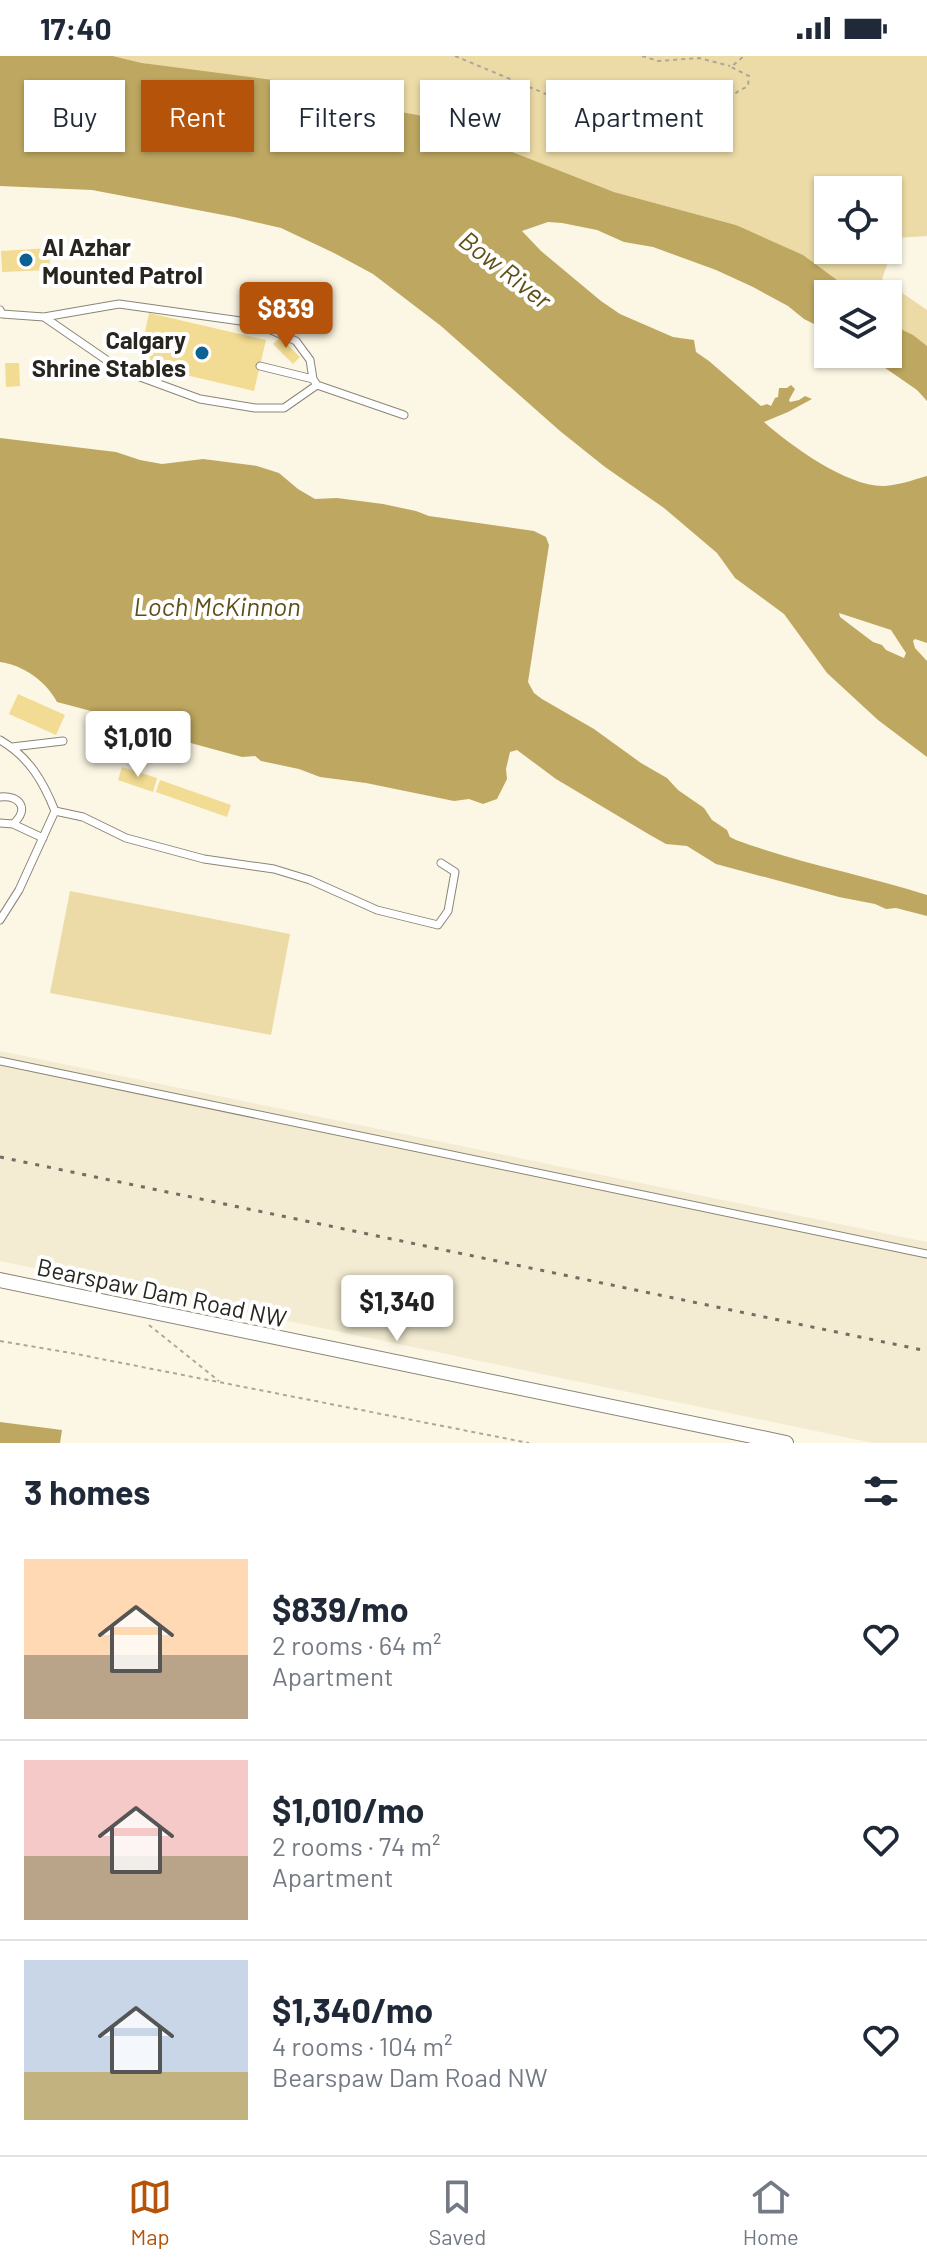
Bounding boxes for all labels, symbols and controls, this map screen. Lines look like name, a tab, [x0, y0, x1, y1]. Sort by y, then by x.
text: 17:40	[40, 10, 112, 46]
chip: Buy	[24, 80, 125, 152]
chip: Rent	[141, 80, 254, 152]
chip: Filters	[270, 80, 404, 152]
chip: New	[420, 80, 530, 152]
chip: Apartment	[546, 80, 733, 152]
map controls	[814, 176, 902, 368]
button: locate	[814, 176, 902, 264]
water label: Bow River	[454, 223, 559, 315]
place label: Al Azhar Mounted Patrol	[42, 232, 203, 289]
marker: Al Azhar Mounted Patrol	[17, 251, 35, 269]
button: layers	[814, 280, 902, 368]
pin: $839	[239, 282, 333, 350]
text: $839	[258, 292, 314, 323]
place label: Calgary Shrine Stables	[32, 325, 186, 382]
marker: Calgary Shrine Stables	[193, 344, 211, 362]
water label: Loch McKinnon	[133, 590, 301, 621]
pin: $1,010	[73, 711, 203, 779]
text: $1,010	[104, 721, 172, 752]
street label: Bearspaw Dam Road NW	[35, 1251, 289, 1333]
pin: $1,340	[332, 1275, 462, 1343]
text: $1,340	[359, 1285, 435, 1316]
icon: filters	[859, 1469, 903, 1513]
text: 3 homes	[24, 1471, 150, 1512]
text: $839/mo	[272, 1588, 409, 1629]
icon: home	[88, 1591, 184, 1687]
icon: heart	[859, 1617, 903, 1661]
text: 2 rooms · 64 m²	[272, 1629, 442, 1660]
text: Apartment	[272, 1660, 393, 1691]
text: $1,010/mo	[272, 1789, 424, 1830]
icon: home	[88, 1792, 184, 1888]
icon: heart	[859, 1818, 903, 1862]
text: 2 rooms · 74 m²	[272, 1830, 440, 1861]
text: Apartment	[272, 1861, 393, 1892]
text: $1,340/mo	[272, 1989, 433, 2030]
icon: home	[88, 1992, 184, 2088]
icon: heart	[859, 2018, 903, 2062]
text: 4 rooms · 104 m²	[272, 2030, 452, 2061]
text: Bearspaw Dam Road NW	[272, 2061, 548, 2092]
tab: Map	[128, 2175, 172, 2249]
tab: Saved	[429, 2175, 486, 2249]
tab: Home	[743, 2175, 799, 2249]

